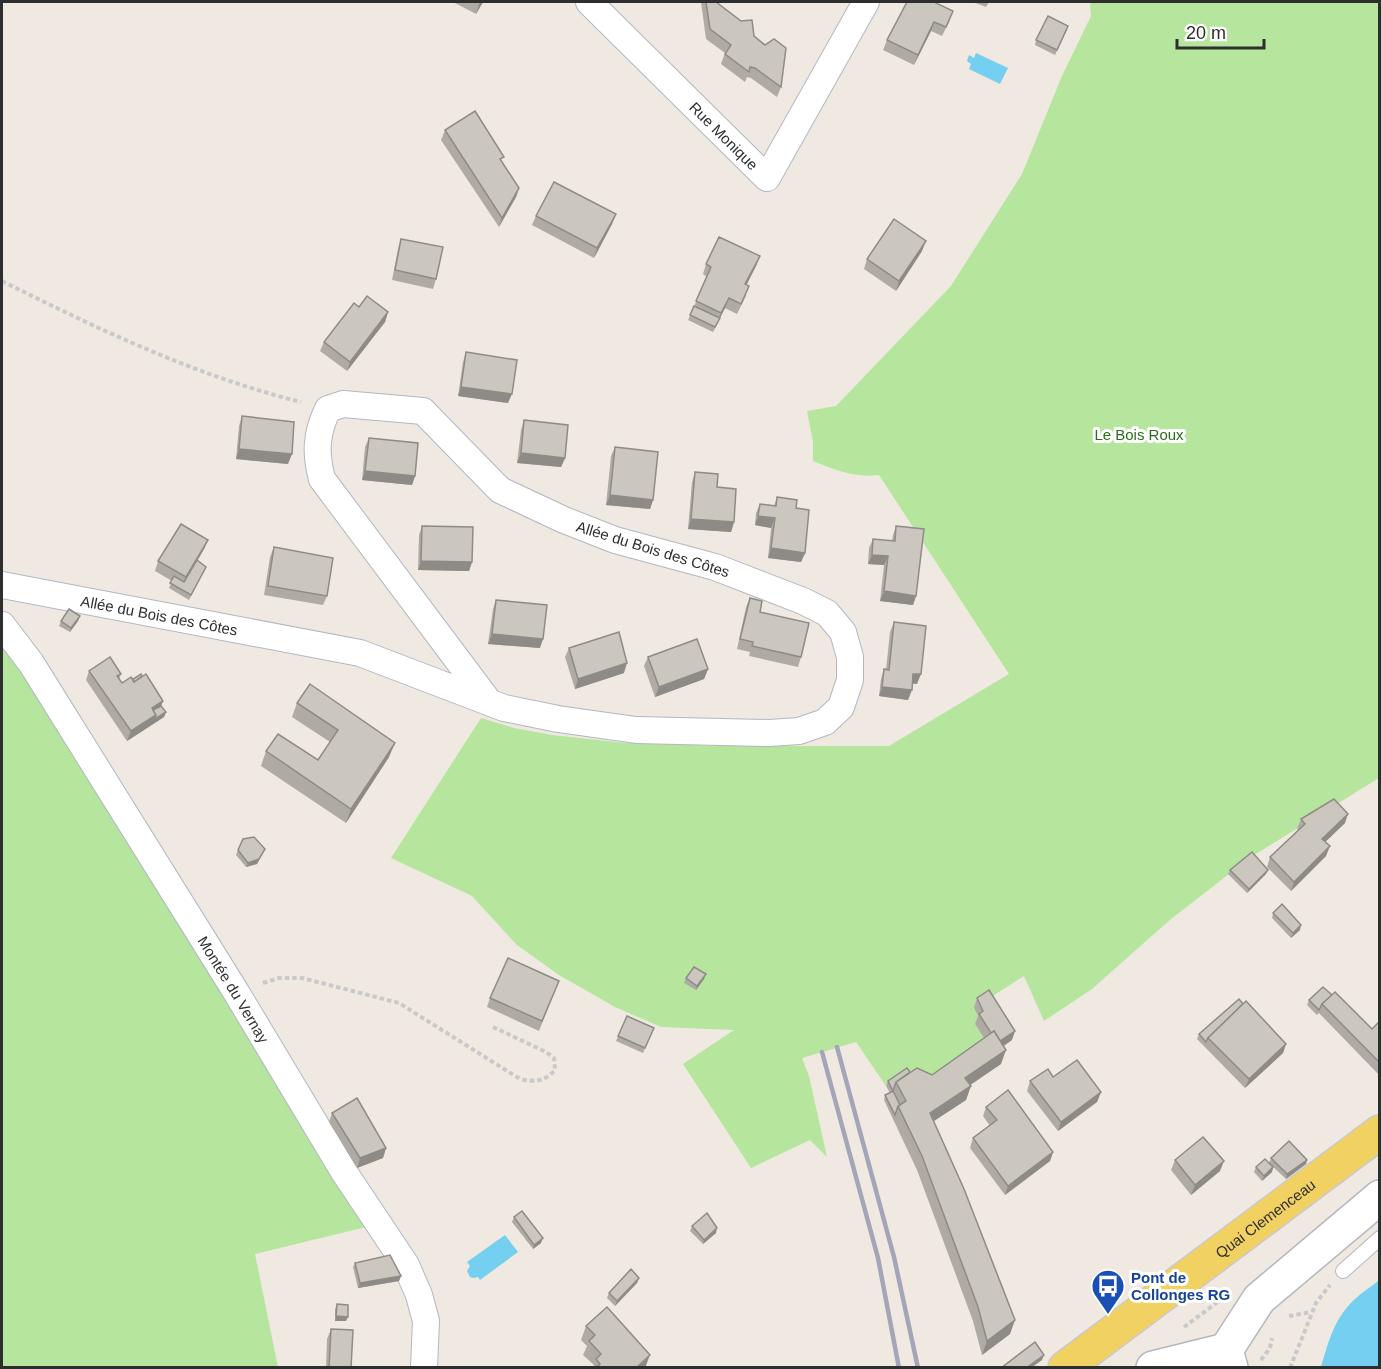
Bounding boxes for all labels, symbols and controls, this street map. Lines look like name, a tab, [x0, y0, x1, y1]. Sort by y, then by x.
scale bar	[1177, 12, 1264, 50]
text: 20 m	[1186, 23, 1226, 43]
street label: Rue Monique	[686, 98, 762, 173]
park label: Le Bois Roux	[1094, 426, 1184, 443]
street label: Allée du Bois des Côtes	[574, 518, 732, 580]
street label: Allée du Bois des Côtes	[79, 592, 239, 638]
street label: Montée du Vernay	[195, 933, 273, 1046]
street label: Quai Clemenceau	[1212, 1175, 1318, 1261]
bus stop icon: Pont de Collonges RG	[1090, 1268, 1126, 1315]
place label: Pont de Collonges RG	[1131, 1269, 1230, 1303]

